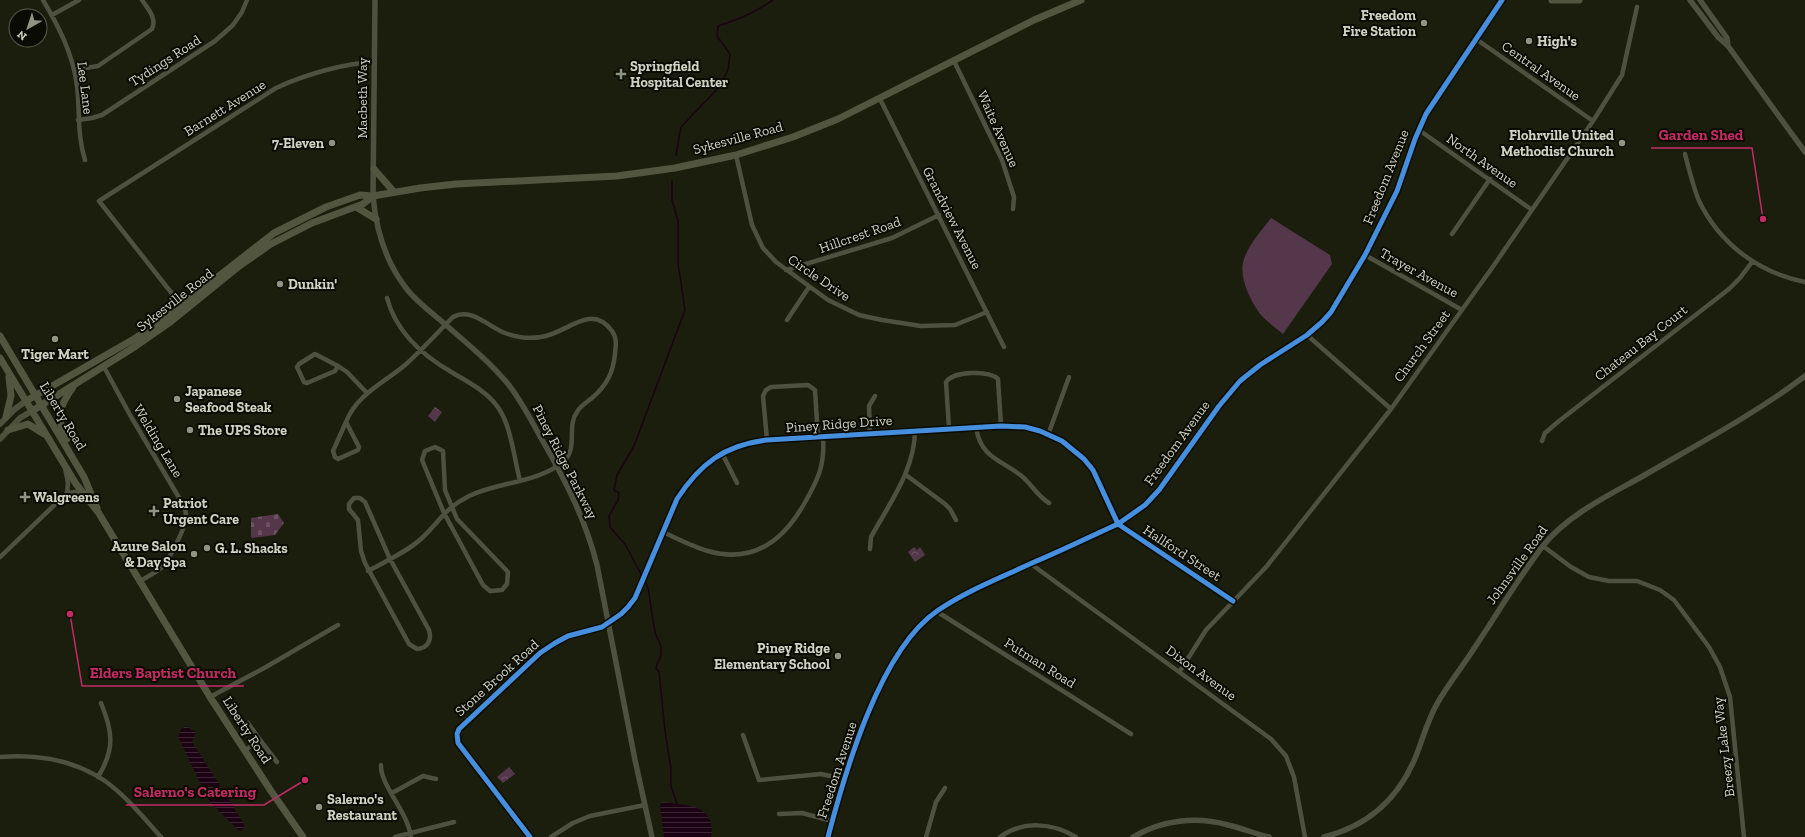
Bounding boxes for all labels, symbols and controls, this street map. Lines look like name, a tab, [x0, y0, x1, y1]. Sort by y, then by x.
place label: Freedom Fire Station	[1342, 7, 1417, 40]
north arrow	[8, 8, 48, 48]
marker: Freedom Fire Station	[1419, 18, 1429, 28]
text: N	[14, 27, 29, 43]
street label: Tydings Road	[126, 31, 204, 90]
place label: High's	[1537, 33, 1578, 50]
marker: High's	[1524, 36, 1534, 46]
street label: Central Avenue	[1498, 38, 1584, 105]
street label: Macbeth Way	[354, 57, 371, 139]
place label: Springfield Hospital Center	[630, 58, 728, 91]
street label: Lee Lane	[73, 61, 97, 116]
marker: Springfield Hospital Center	[615, 68, 627, 80]
street label: Barnett Avenue	[181, 76, 269, 140]
street label: Waite Avenue	[974, 88, 1023, 170]
street label: Sykesville Road	[691, 118, 785, 158]
callout: Garden Shed	[1651, 121, 1752, 148]
text: Garden Shed	[1659, 126, 1744, 144]
street label: Freedom Avenue	[1359, 127, 1413, 227]
place label: Flohrville United Methodist Church	[1501, 127, 1614, 160]
street label: North Avenue	[1443, 130, 1521, 192]
place label: 7-Eleven	[272, 135, 325, 152]
marker: 7-Eleven	[327, 138, 337, 148]
marker: Flohrville United Methodist Church	[1617, 138, 1627, 148]
street label: Grandview Avenue	[919, 164, 985, 273]
street label: Hillcrest Road	[817, 213, 903, 257]
street label: Trayer Avenue	[1377, 244, 1462, 302]
street label: Circle Drive	[785, 251, 854, 305]
street label: Sykesville Road	[133, 265, 217, 335]
place label: Dunkin'	[288, 276, 337, 293]
marker: Dunkin'	[275, 279, 285, 289]
street label: Chateau Bay Court	[1591, 301, 1692, 385]
street label: Church Street	[1390, 306, 1454, 385]
marker: Tiger Mart	[50, 334, 60, 344]
place label: Tiger Mart	[21, 346, 89, 363]
street label: Liberty Road	[36, 379, 90, 454]
place label: Japanese Seafood Steak	[185, 383, 272, 416]
marker: Japanese Seafood Steak	[172, 394, 182, 404]
street label: Freedom Avenue	[1140, 397, 1214, 489]
street label: Welding Lane	[130, 401, 187, 481]
street label: Piney Ridge Parkway	[529, 402, 602, 523]
street label: Piney Ridge Drive	[785, 412, 893, 436]
place label: The UPS Store	[198, 422, 287, 439]
marker: The UPS Store	[185, 425, 195, 435]
place label: Walgreens	[33, 489, 100, 506]
marker: Walgreens	[20, 492, 30, 502]
place label: Patriot Urgent Care	[163, 495, 239, 528]
marker: Patriot Urgent Care	[148, 505, 160, 517]
street label: Hallford Street	[1140, 521, 1225, 585]
street label: Johnsville Road	[1483, 522, 1552, 608]
place label: Azure Salon & Day Spa	[111, 538, 187, 571]
place label: G. L. Shacks	[215, 540, 288, 557]
marker: G. L. Shacks	[202, 543, 212, 553]
marker: Azure Salon & Day Spa	[189, 549, 199, 559]
street label: Putman Road	[1001, 634, 1079, 692]
street label: Stone Brook Road	[452, 636, 543, 720]
place label: Piney Ridge Elementary School	[714, 640, 830, 673]
street label: Dixon Avenue	[1162, 642, 1240, 705]
marker: Piney Ridge Elementary School	[833, 651, 843, 661]
callout: Elders Baptist Church	[82, 659, 244, 686]
text: Elders Baptist Church	[90, 664, 236, 682]
street label: Liberty Road	[219, 693, 275, 767]
street label: Breezy Lake Way	[1709, 695, 1739, 798]
street label: Freedom Avenue	[813, 719, 861, 821]
callout: Salerno's Catering	[126, 778, 264, 805]
text: Salerno's Catering	[134, 783, 257, 801]
place label: Salerno's Restaurant	[327, 791, 397, 824]
marker: Salerno's Restaurant	[314, 802, 324, 812]

